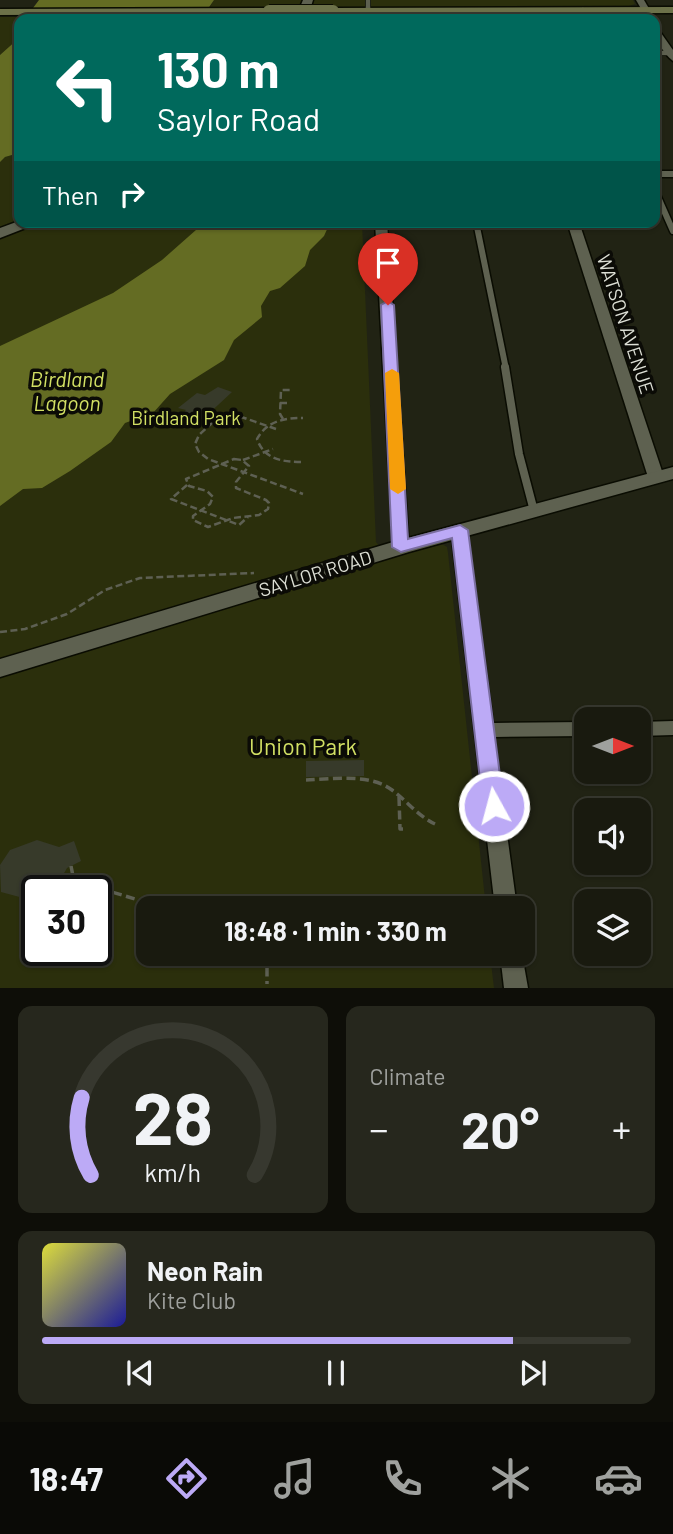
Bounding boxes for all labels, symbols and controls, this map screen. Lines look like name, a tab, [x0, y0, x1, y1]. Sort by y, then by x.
text: 130 m	[157, 39, 279, 98]
icon: left	[42, 42, 133, 133]
text: Saylor Road	[157, 99, 320, 137]
icon: right	[113, 175, 151, 213]
text: Then	[42, 179, 99, 210]
pin	[358, 233, 418, 305]
icon: arrive	[369, 244, 407, 282]
street label: WATSON AVENUE	[593, 251, 659, 397]
water label: Birdland Lagoon	[30, 366, 104, 415]
park label: Birdland Park	[131, 406, 241, 429]
street label: SAYLOR ROAD	[256, 545, 374, 601]
north arrow	[574, 707, 651, 784]
map controls	[574, 707, 651, 966]
park label: Union Park	[249, 732, 357, 760]
position arrow	[457, 769, 531, 843]
button: sound	[574, 798, 651, 875]
speed limit sign: 30	[21, 875, 112, 966]
button: layers	[574, 889, 651, 966]
text: 18:48 · 1 min · 330 m	[224, 915, 447, 946]
text: Climate	[370, 1062, 446, 1090]
text: 28	[133, 1073, 213, 1161]
text: 20°	[461, 1097, 539, 1159]
text: −	[370, 1105, 389, 1151]
text: +	[612, 1105, 631, 1151]
text: km/h	[144, 1157, 201, 1187]
text: Neon Rain	[147, 1255, 263, 1286]
text: Kite Club	[147, 1286, 236, 1314]
icon: previous	[121, 1354, 159, 1392]
icon: pause	[317, 1354, 355, 1392]
icon: next	[514, 1354, 552, 1392]
icon: directions	[162, 1454, 211, 1503]
icon: music	[270, 1454, 319, 1503]
icon: phone	[378, 1454, 427, 1503]
icon: climate	[486, 1454, 535, 1503]
icon: car	[594, 1454, 643, 1503]
text: 18:47	[30, 1459, 103, 1497]

